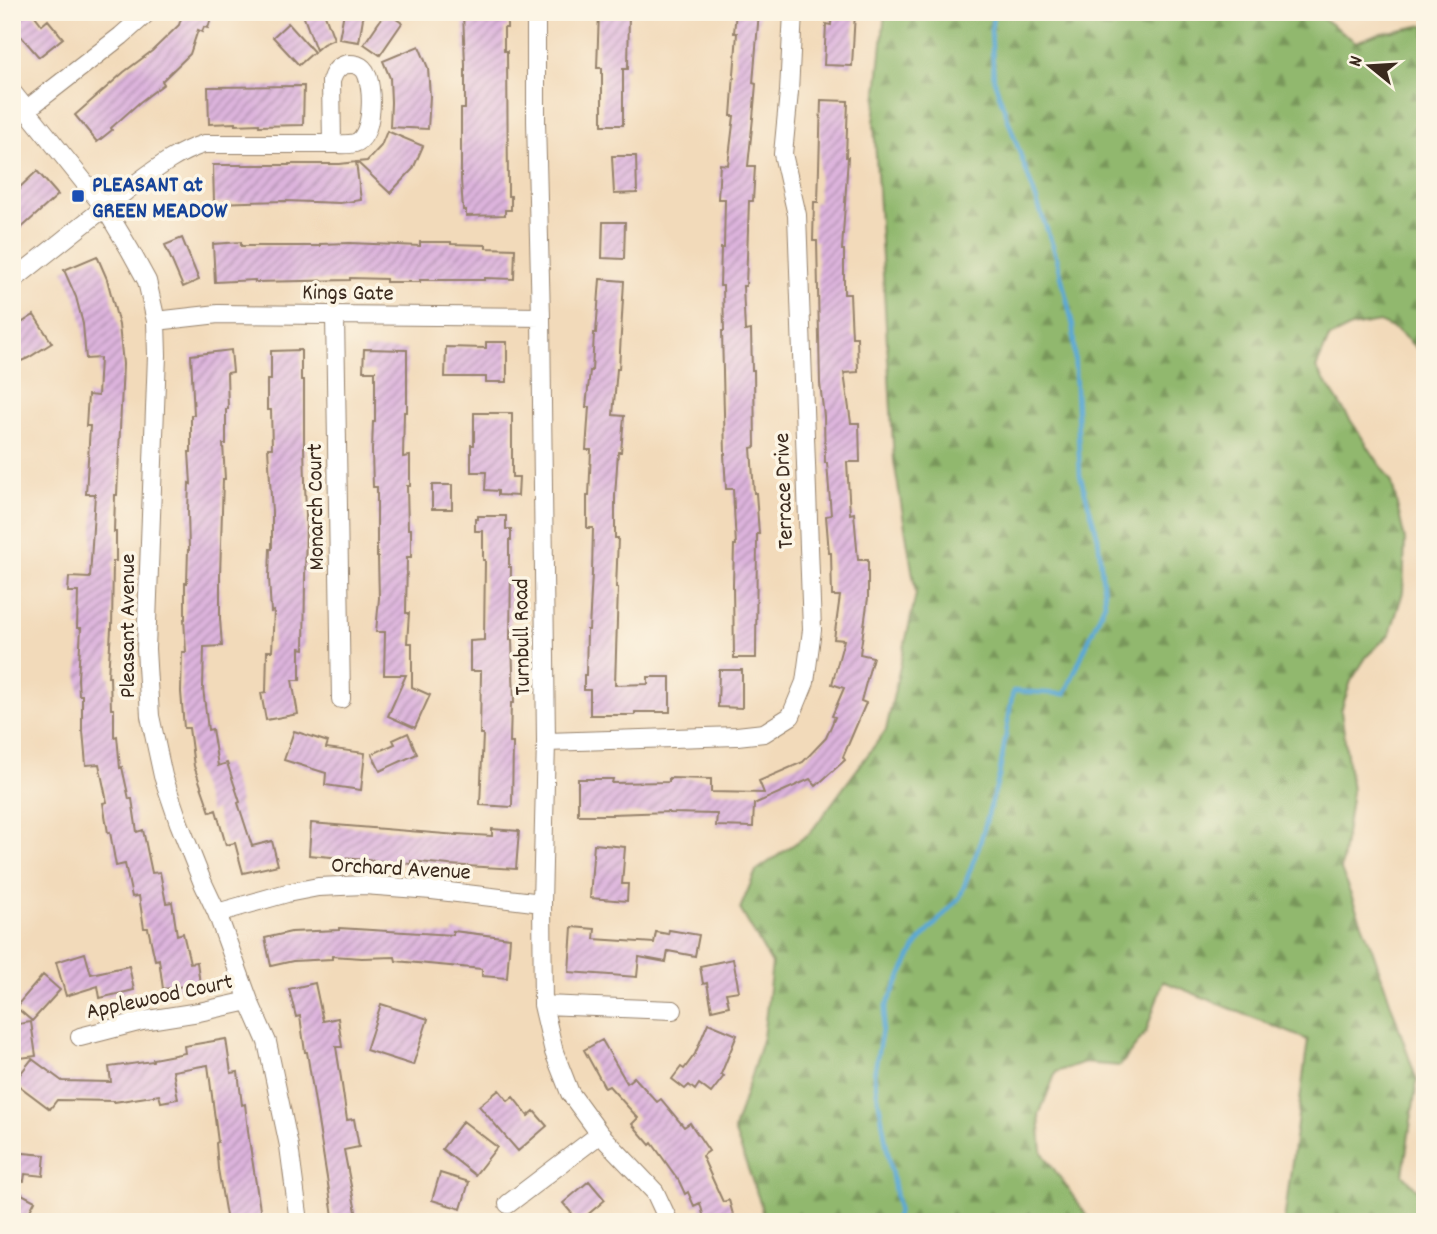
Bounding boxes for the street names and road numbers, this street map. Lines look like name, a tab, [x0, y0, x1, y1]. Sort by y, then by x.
street label: Kings Gate	[302, 277, 394, 312]
street label: Terrace Drive	[767, 432, 804, 549]
street label: Monarch Court	[300, 443, 335, 571]
street label: Pleasant Avenue	[113, 554, 146, 698]
street label: Turnbull Road	[506, 578, 541, 696]
street label: Orchard Avenue	[330, 850, 471, 891]
street label: Applewood Court	[83, 967, 236, 1030]

